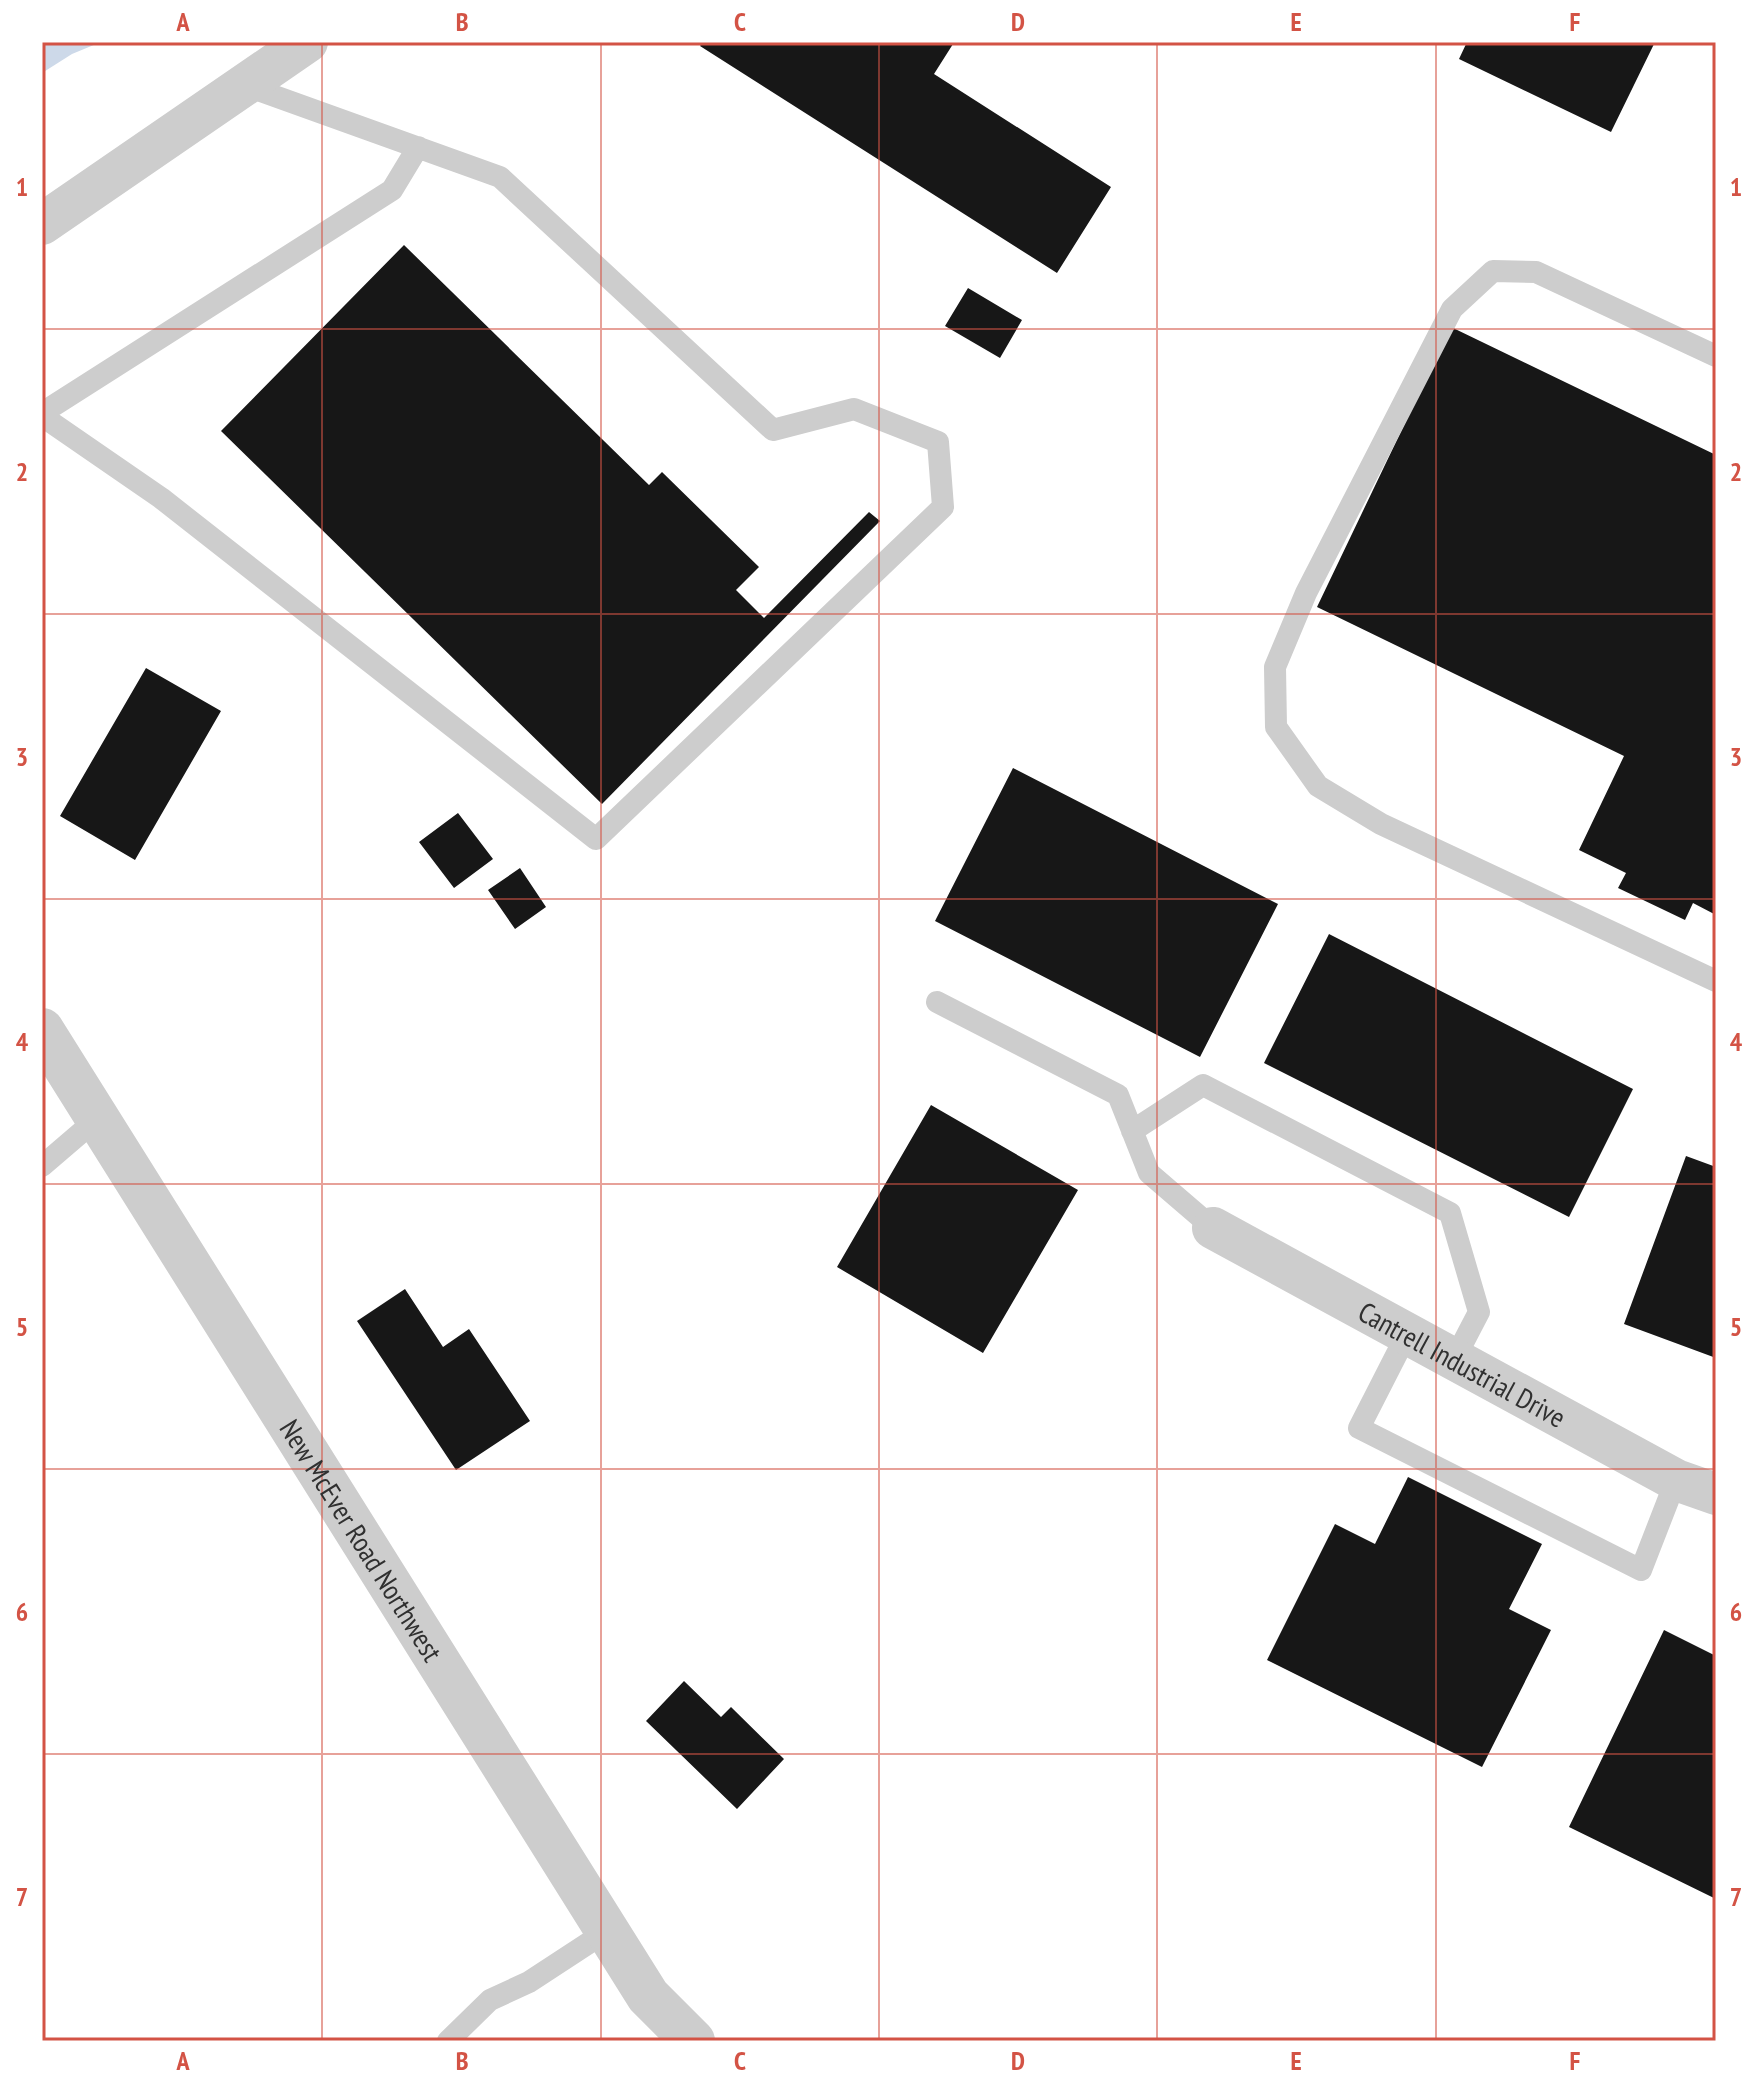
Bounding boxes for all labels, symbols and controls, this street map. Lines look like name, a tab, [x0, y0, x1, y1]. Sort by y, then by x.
text: A	[175, 5, 190, 38]
text: B	[456, 5, 469, 38]
text: C	[734, 5, 746, 38]
text: D	[1011, 5, 1025, 38]
text: E	[1290, 5, 1302, 38]
text: F	[1570, 5, 1581, 38]
text: 1	[16, 170, 28, 203]
text: 1	[1730, 170, 1742, 203]
text: 2	[16, 455, 28, 488]
text: 2	[1730, 455, 1742, 488]
text: 3	[16, 740, 28, 773]
text: 3	[1730, 740, 1742, 773]
text: 4	[16, 1025, 29, 1058]
text: 4	[1730, 1025, 1743, 1058]
street label: Cantrell Industrial Drive	[1352, 1292, 1573, 1435]
text: 5	[16, 1310, 28, 1343]
text: 5	[1730, 1310, 1742, 1343]
street label: New McEver Road Northwest	[272, 1412, 452, 1668]
text: 6	[16, 1595, 28, 1628]
text: 6	[1730, 1595, 1742, 1628]
text: 7	[16, 1880, 28, 1913]
text: 7	[1730, 1880, 1742, 1913]
text: A	[175, 2044, 190, 2077]
text: B	[456, 2044, 469, 2077]
text: C	[734, 2044, 746, 2077]
text: D	[1011, 2044, 1025, 2077]
text: E	[1290, 2044, 1302, 2077]
text: F	[1570, 2044, 1581, 2077]

